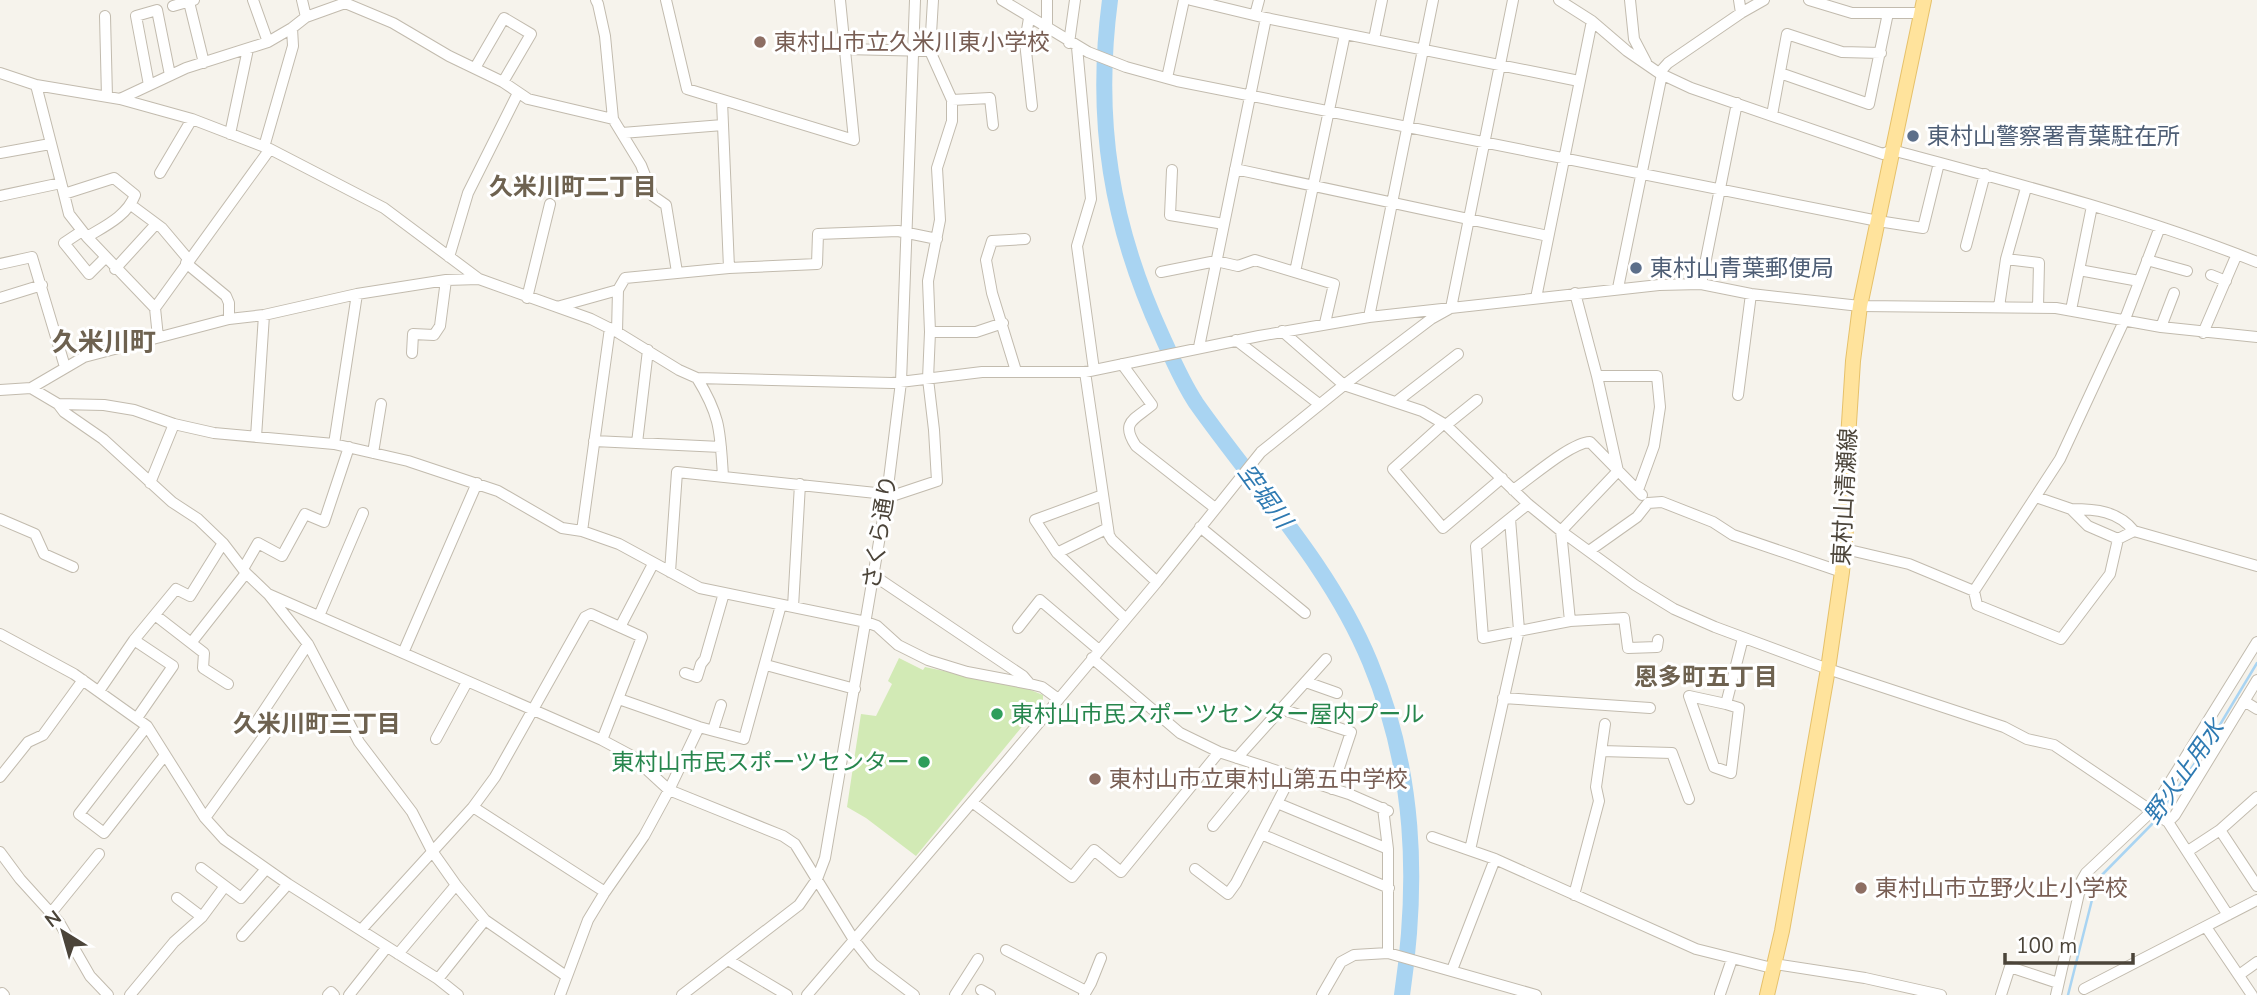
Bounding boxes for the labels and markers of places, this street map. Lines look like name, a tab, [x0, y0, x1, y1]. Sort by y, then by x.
place label: 東村山市立久米川東小学校	[774, 27, 1050, 58]
marker: 東村山市立久米川東小学校	[752, 34, 768, 50]
place label: 東村山警察署青葉駐在所	[1927, 121, 2180, 152]
marker: 東村山警察署青葉駐在所	[1905, 128, 1921, 144]
place label: 東村山青葉郵便局	[1650, 253, 1834, 284]
marker: 東村山青葉郵便局	[1628, 260, 1644, 276]
place label: 東村山市民スポーツセンター屋内プール	[1011, 699, 1425, 730]
marker: 東村山市民スポーツセンター屋内プール	[989, 706, 1005, 722]
place label: 東村山市民スポーツセンター	[611, 747, 910, 778]
marker: 東村山市民スポーツセンター	[916, 754, 932, 770]
place label: 東村山市立東村山第五中学校	[1109, 764, 1408, 795]
marker: 東村山市立東村山第五中学校	[1087, 771, 1103, 787]
place label: 東村山市立野火止小学校	[1875, 873, 2128, 904]
marker: 東村山市立野火止小学校	[1853, 880, 1869, 896]

